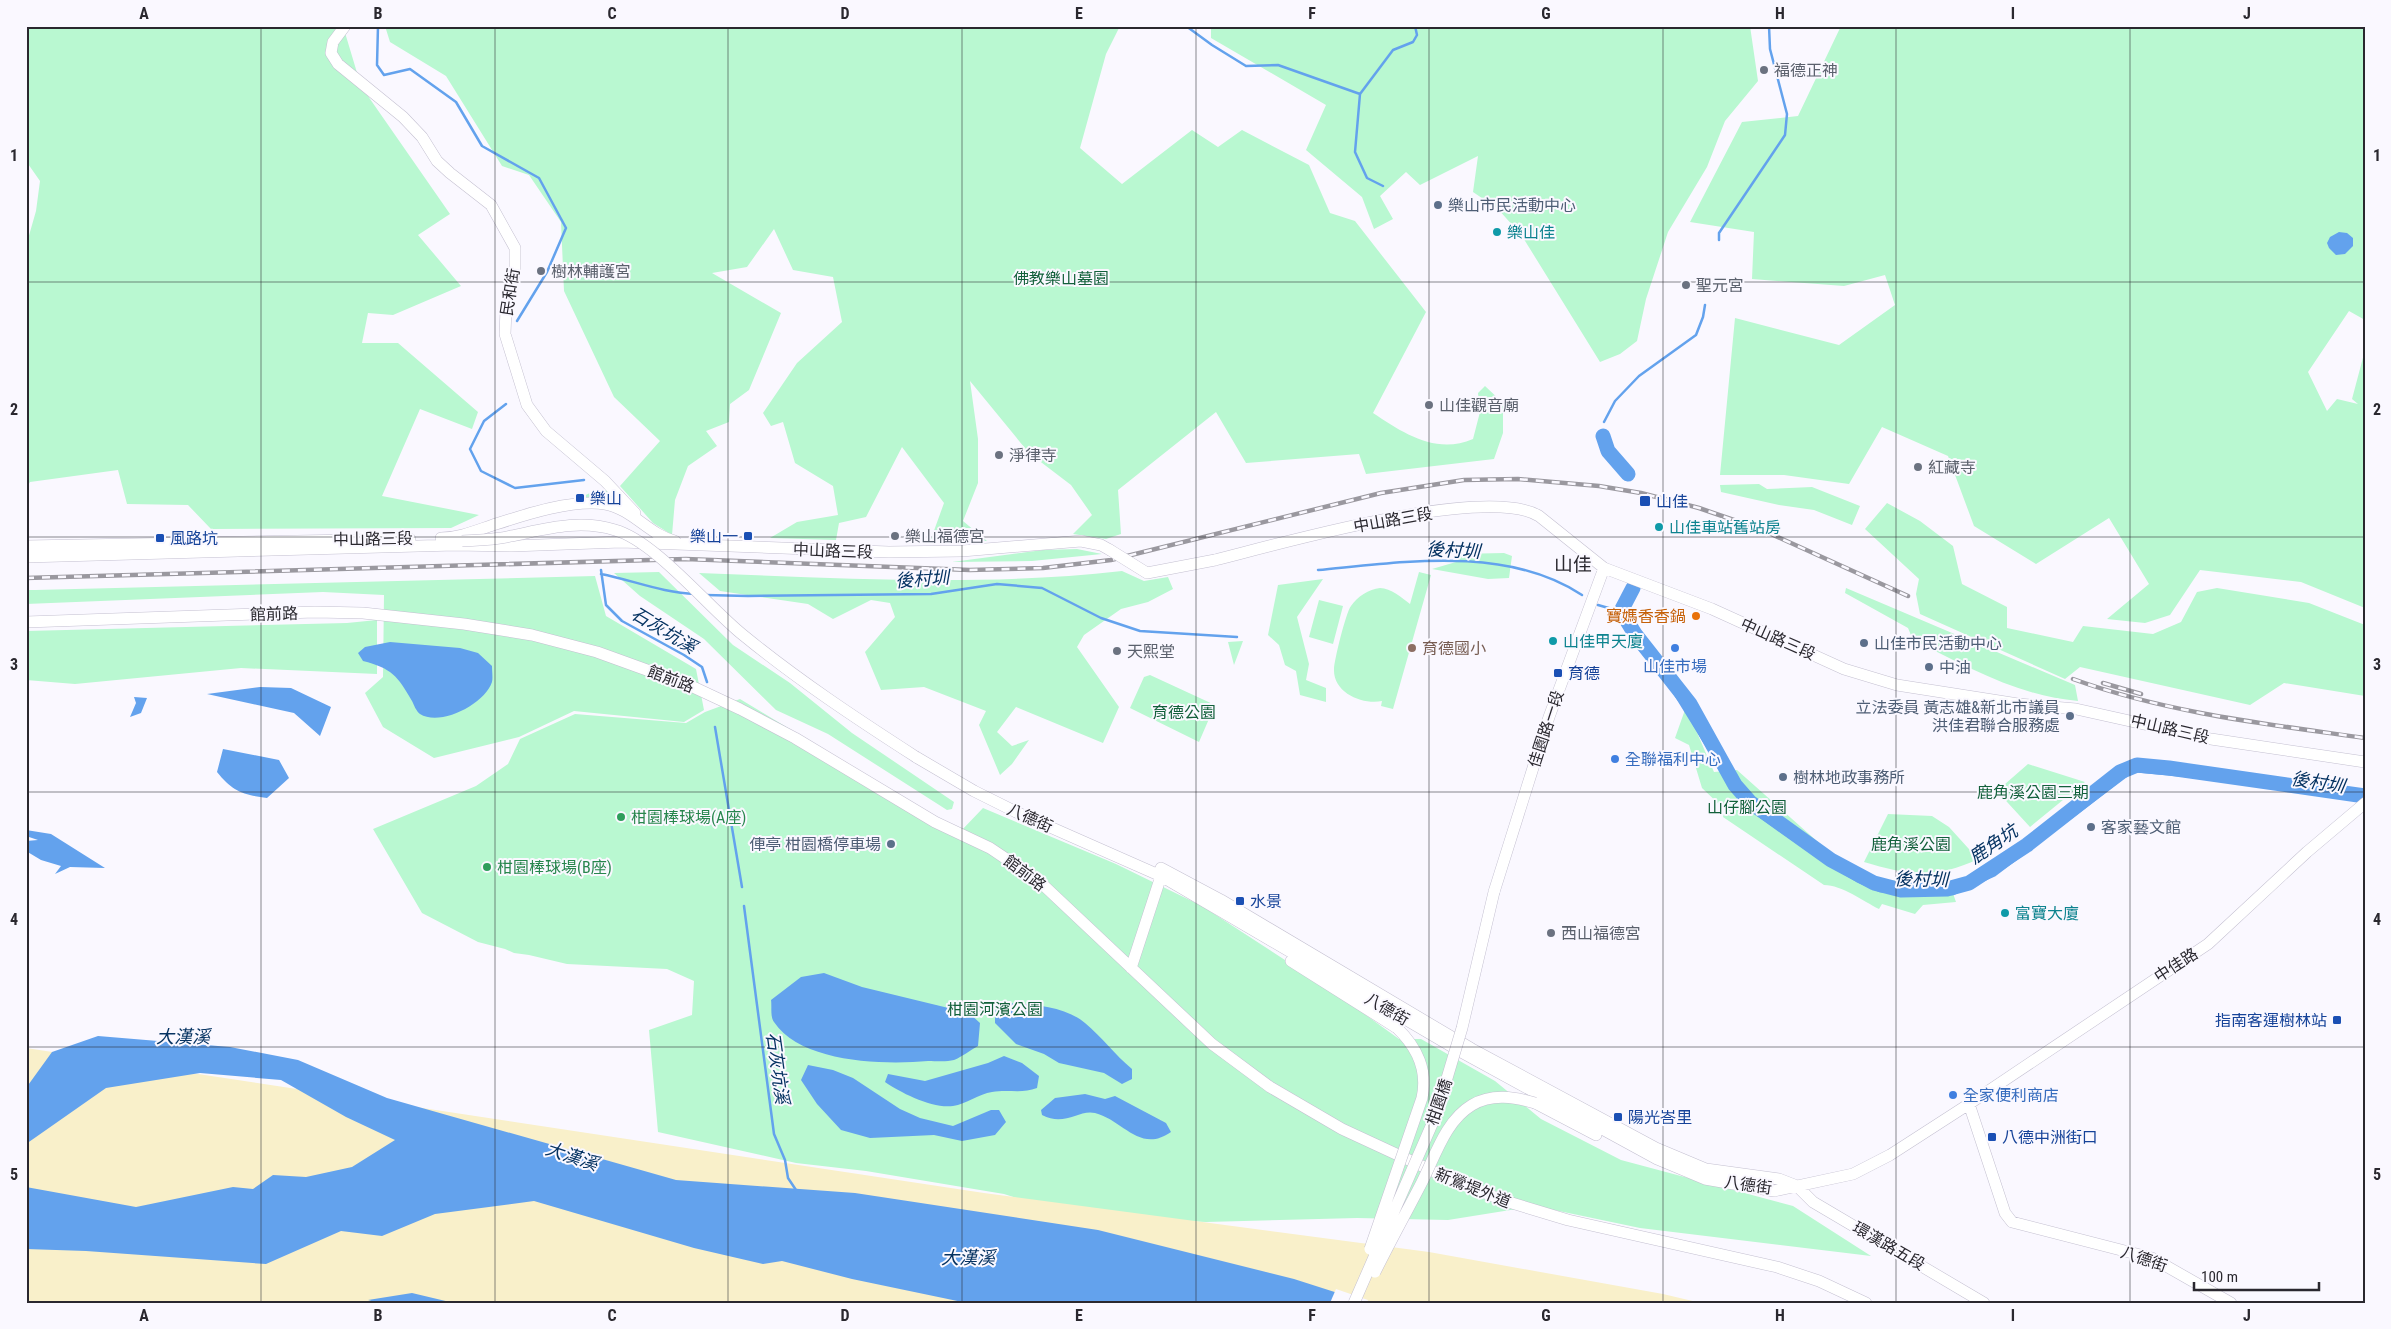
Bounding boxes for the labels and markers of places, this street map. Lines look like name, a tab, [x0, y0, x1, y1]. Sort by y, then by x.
place label: 福德正神	[1774, 61, 1838, 80]
marker: 福德正神	[1758, 64, 1770, 76]
place label: 樂山市民活動中心	[1448, 196, 1576, 215]
marker: 樂山市民活動中心	[1432, 199, 1444, 211]
place label: 樂山佳	[1507, 223, 1555, 242]
marker: 樂山佳	[1491, 226, 1503, 238]
place label: 樹林輔護宮	[551, 262, 631, 281]
marker: 樹林輔護宮	[535, 265, 547, 277]
place label: 聖元宮	[1696, 276, 1744, 295]
marker: 聖元宮	[1680, 279, 1692, 291]
place label: 山佳觀音廟	[1439, 396, 1519, 415]
marker: 山佳觀音廟	[1423, 399, 1435, 411]
place label: 淨律寺	[1009, 446, 1057, 465]
marker: 淨律寺	[993, 449, 1005, 461]
place label: 紅藏寺	[1928, 458, 1976, 477]
marker: 紅藏寺	[1912, 461, 1924, 473]
place label: 樂山	[590, 489, 622, 508]
marker: 樂山	[574, 492, 586, 504]
place label: 山佳	[1656, 492, 1688, 511]
marker: 山佳	[1638, 494, 1652, 508]
place label: 山佳車站舊站房	[1669, 518, 1781, 537]
marker: 山佳車站舊站房	[1653, 521, 1665, 533]
place label: 樂山一	[690, 527, 738, 546]
place label: 樂山福德宮	[905, 527, 985, 546]
place label: 風路坑	[170, 529, 218, 548]
marker: 樂山一	[742, 530, 754, 542]
marker: 樂山福德宮	[889, 530, 901, 542]
marker: 風路坑	[154, 532, 166, 544]
place label: 寶媽香香鍋	[1606, 607, 1686, 626]
marker: 寶媽香香鍋	[1690, 610, 1702, 622]
place label: 山佳甲天廈	[1563, 632, 1643, 651]
place label: 山佳市民活動中心	[1874, 634, 2002, 653]
marker: 山佳甲天廈	[1547, 635, 1559, 647]
marker: 山佳市民活動中心	[1858, 637, 1870, 649]
place label: 育德國小	[1422, 639, 1486, 658]
place label: 天熙堂	[1127, 642, 1175, 661]
marker: 育德國小	[1406, 642, 1418, 654]
marker: 山佳市場	[1669, 642, 1681, 654]
marker: 天熙堂	[1111, 645, 1123, 657]
place label: 山佳市場	[1643, 657, 1707, 676]
place label: 中油	[1939, 658, 1971, 677]
marker: 中油	[1923, 661, 1935, 673]
place label: 育德	[1568, 664, 1600, 683]
marker: 育德	[1552, 667, 1564, 679]
place label: 立法委員 黃志雄&新北市議員 洪佳君聯合服務處	[1856, 698, 2060, 735]
marker: 立法委員 黃志雄&新北市議員 洪佳君聯合服務處	[2064, 710, 2076, 722]
place label: 全聯福利中心	[1625, 750, 1721, 769]
marker: 全聯福利中心	[1609, 753, 1621, 765]
place label: 樹林地政事務所	[1793, 768, 1905, 787]
marker: 樹林地政事務所	[1777, 771, 1789, 783]
place label: 柑園棒球場(A座)	[631, 808, 746, 827]
marker: 柑園棒球場(A座)	[615, 811, 627, 823]
place label: 客家藝文館	[2101, 818, 2181, 837]
marker: 客家藝文館	[2085, 821, 2097, 833]
place label: 俥亭 柑園橋停車場	[749, 835, 881, 854]
marker: 俥亭 柑園橋停車場	[885, 838, 897, 850]
place label: 柑園棒球場(B座)	[497, 858, 612, 877]
marker: 柑園棒球場(B座)	[481, 861, 493, 873]
place label: 水景	[1250, 892, 1282, 911]
marker: 水景	[1234, 895, 1246, 907]
place label: 富寶大廈	[2015, 904, 2079, 923]
marker: 富寶大廈	[1999, 907, 2011, 919]
place label: 西山福德宮	[1561, 924, 1641, 943]
marker: 西山福德宮	[1545, 927, 1557, 939]
place label: 指南客運樹林站	[2215, 1011, 2327, 1030]
marker: 指南客運樹林站	[2331, 1014, 2343, 1026]
place label: 全家便利商店	[1963, 1086, 2059, 1105]
marker: 全家便利商店	[1947, 1089, 1959, 1101]
place label: 陽光峇里	[1628, 1108, 1692, 1127]
marker: 陽光峇里	[1612, 1111, 1624, 1123]
place label: 八德中洲街口	[2002, 1128, 2098, 1147]
marker: 八德中洲街口	[1986, 1131, 1998, 1143]

